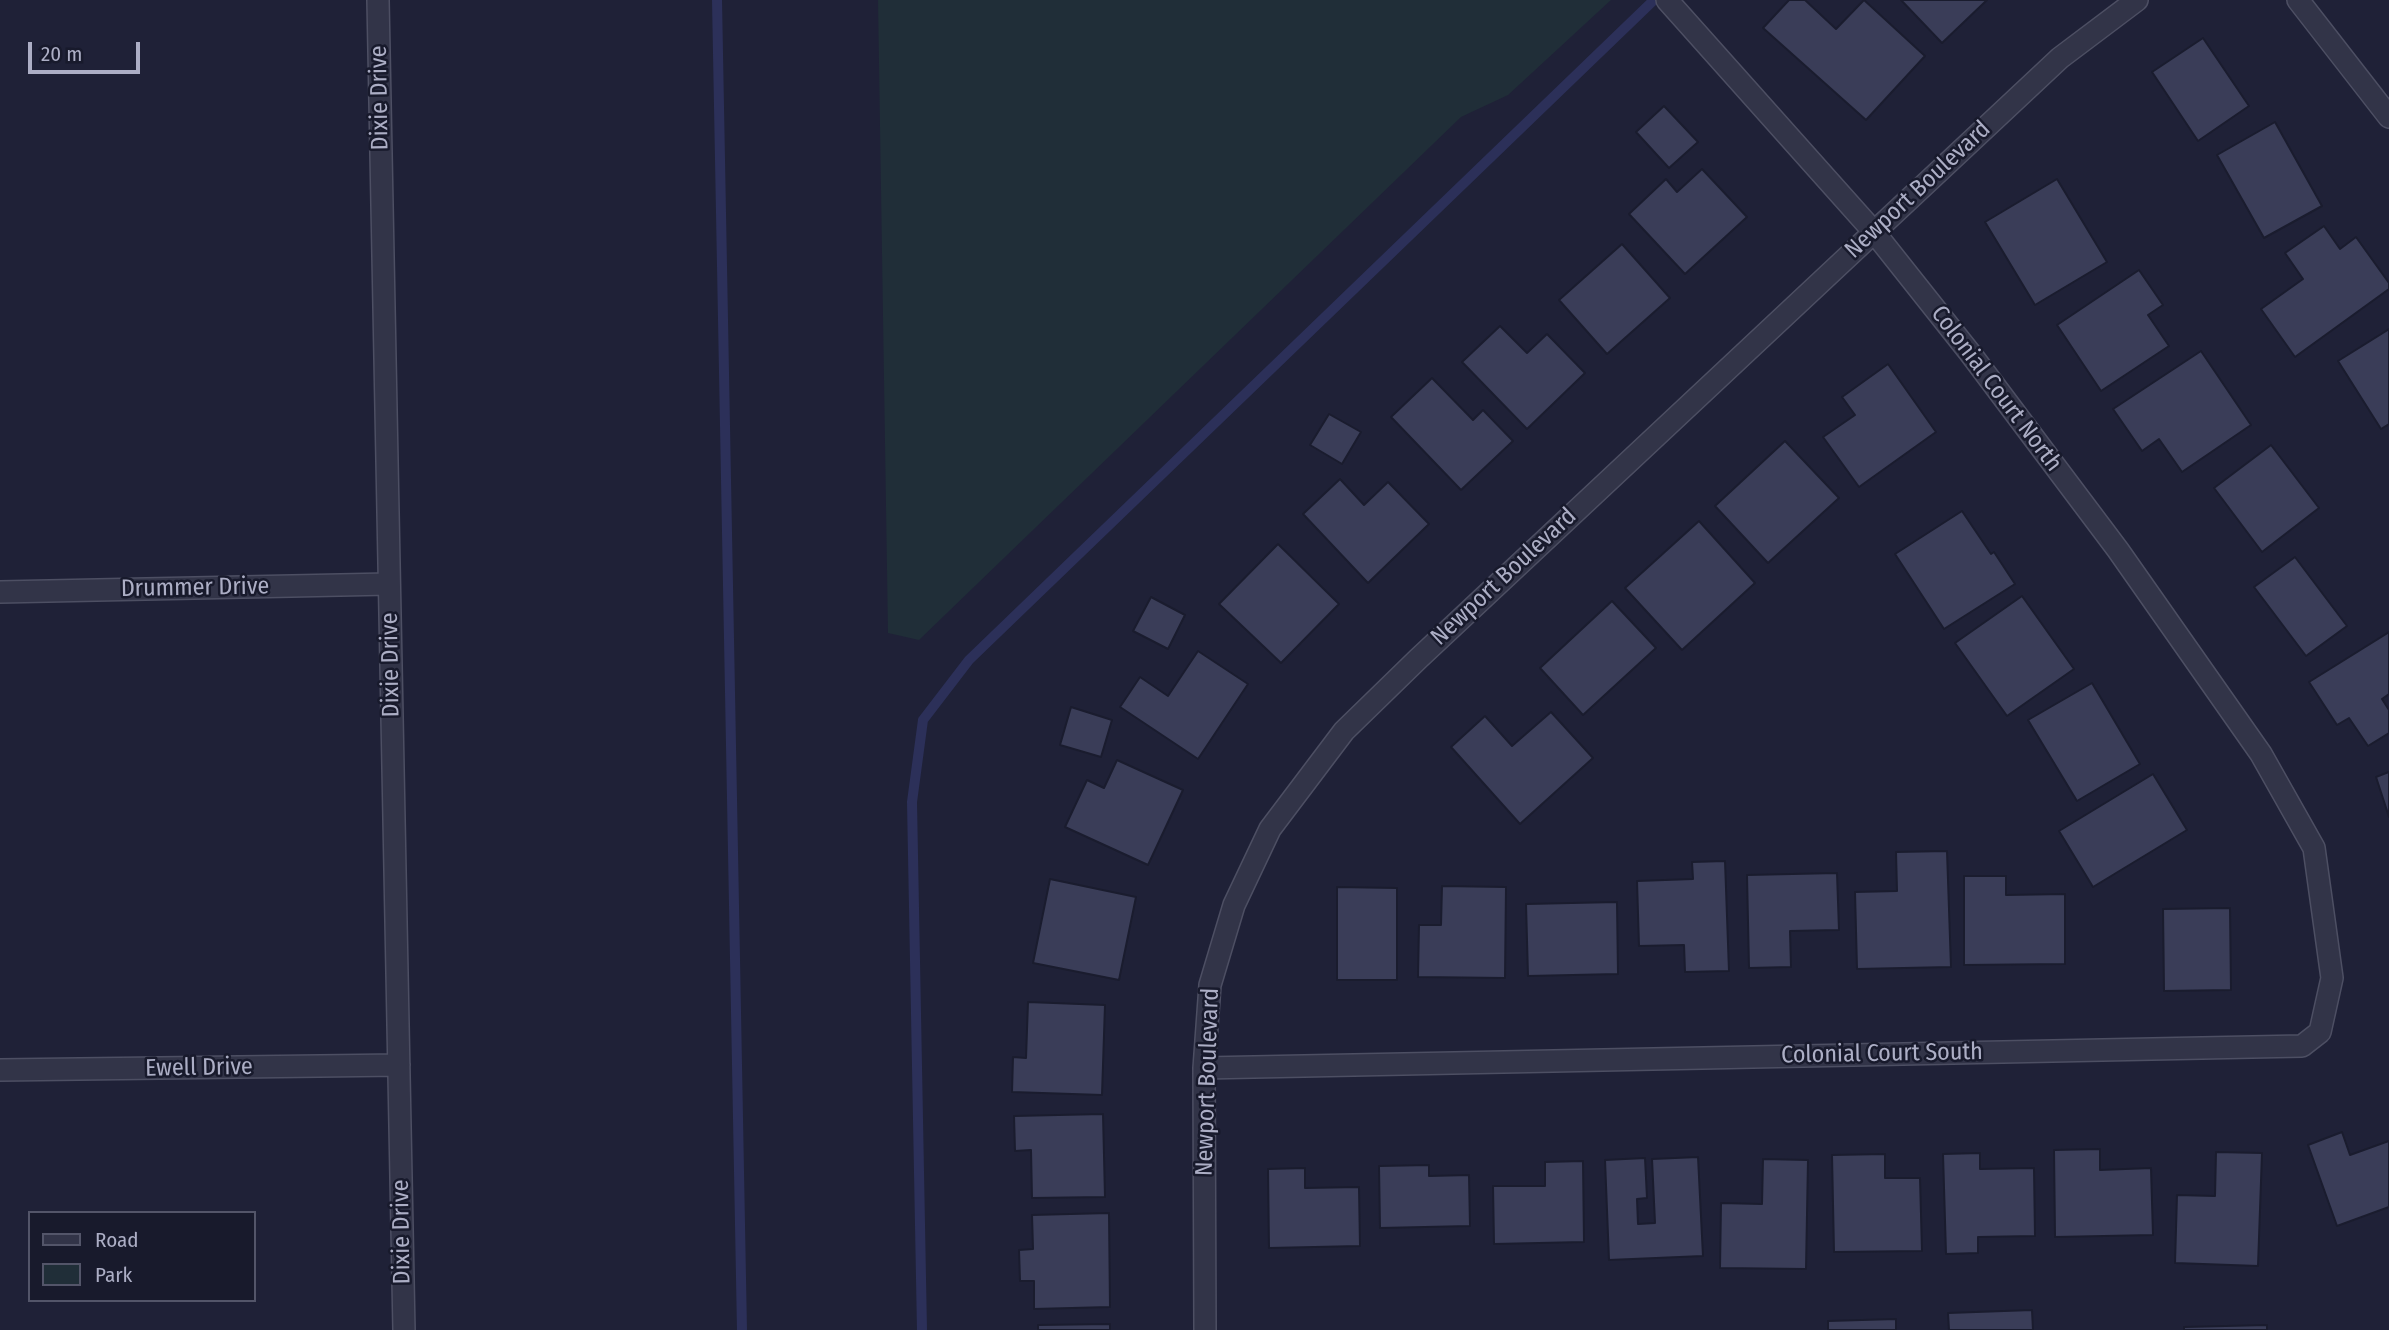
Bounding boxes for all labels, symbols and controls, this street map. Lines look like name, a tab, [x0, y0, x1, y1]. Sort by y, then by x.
scale bar	[32, 28, 144, 72]
text: 20 m	[41, 41, 82, 67]
street label: Dixie Drive	[365, 45, 395, 151]
street label: Newport Boulevard	[1839, 115, 1997, 265]
street label: Colonial Court North	[1924, 300, 2068, 478]
street label: Newport Boulevard	[1425, 502, 1583, 652]
street label: Drummer Drive	[121, 572, 269, 604]
street label: Dixie Drive	[376, 612, 406, 718]
street label: Newport Boulevard	[1190, 987, 1226, 1177]
street label: Colonial Court South	[1781, 1038, 1983, 1070]
street label: Ewell Drive	[145, 1053, 253, 1083]
street label: Dixie Drive	[387, 1179, 417, 1285]
legend	[28, 1211, 256, 1302]
text: Road	[95, 1227, 139, 1253]
text: Park	[95, 1262, 132, 1288]

